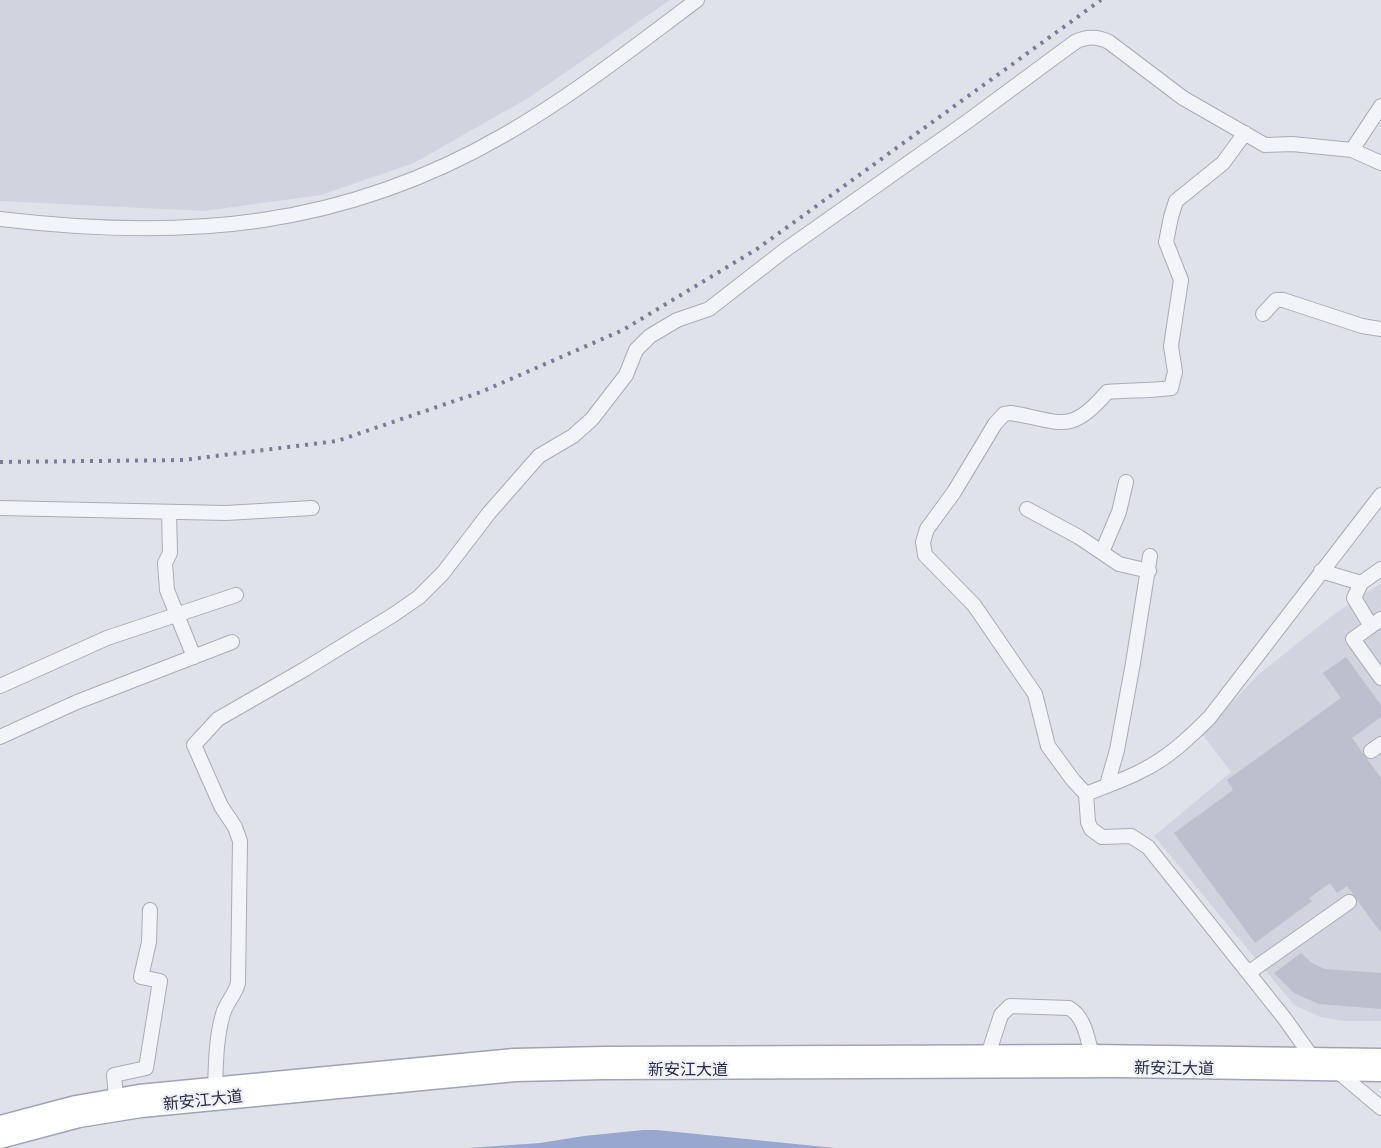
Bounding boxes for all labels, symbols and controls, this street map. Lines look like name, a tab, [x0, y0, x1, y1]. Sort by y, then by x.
street label: 新安江大道	[1134, 1059, 1214, 1079]
street label: 新安江大道	[648, 1060, 728, 1080]
street label: 新安江大道	[162, 1087, 244, 1115]

